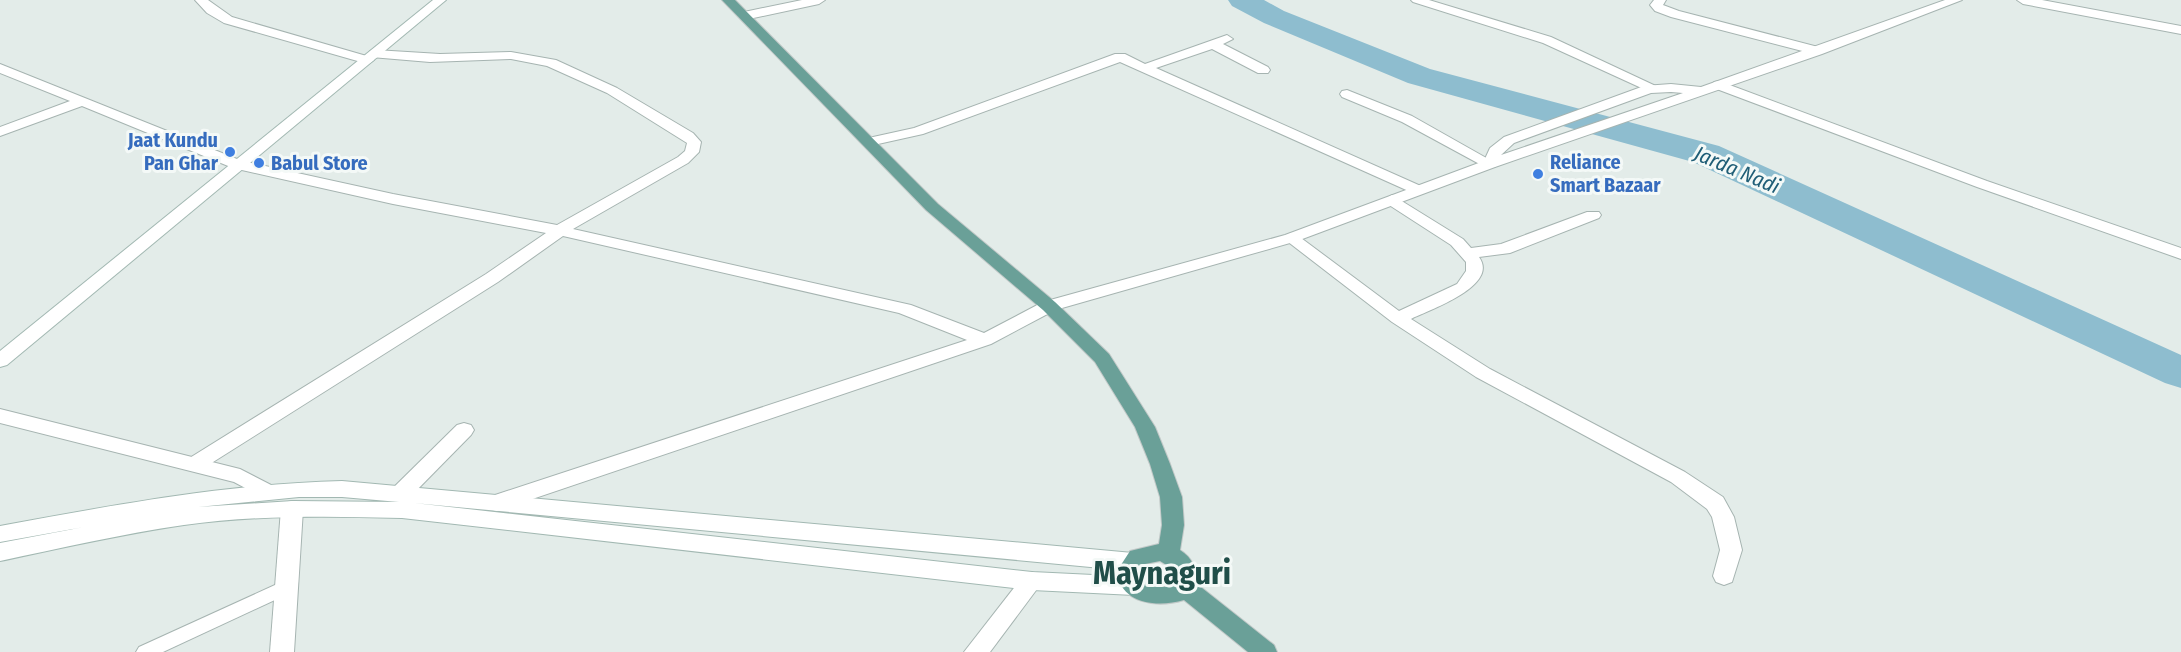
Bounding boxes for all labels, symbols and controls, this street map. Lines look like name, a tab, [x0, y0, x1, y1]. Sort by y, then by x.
place label: Jaat Kundu Pan Ghar	[127, 128, 219, 175]
water label: Jarda Nadi	[1689, 140, 1784, 200]
marker: Jaat Kundu Pan Ghar	[223, 145, 237, 159]
place label: Reliance Smart Bazaar	[1550, 150, 1661, 197]
place label: Babul Store	[271, 151, 368, 175]
marker: Babul Store	[252, 156, 266, 170]
marker: Reliance Smart Bazaar	[1531, 167, 1545, 181]
district label: Maynaguri	[1093, 554, 1231, 592]

